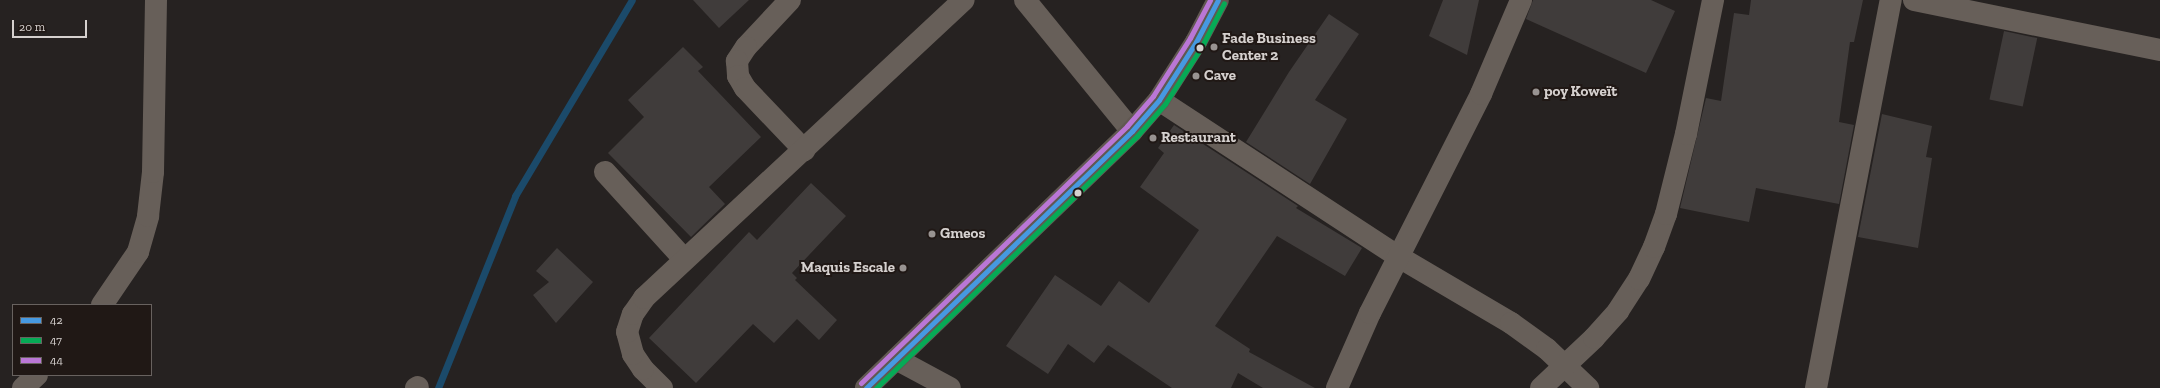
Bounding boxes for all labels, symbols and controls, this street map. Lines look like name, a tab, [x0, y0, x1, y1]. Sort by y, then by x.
scale bar	[14, 12, 89, 38]
text: 20 m	[19, 20, 45, 34]
place label: Fade Business Center 2	[1222, 29, 1316, 64]
marker: Fade Business Center 2	[1209, 42, 1219, 52]
unlabelled marker	[1195, 43, 1205, 53]
place label: Cave	[1204, 67, 1236, 85]
marker: Cave	[1191, 71, 1201, 81]
place label: poy Koweït	[1544, 83, 1618, 101]
marker: poy Koweït	[1531, 87, 1541, 97]
place label: Restaurant	[1161, 129, 1236, 147]
marker: Restaurant	[1148, 133, 1158, 143]
unlabelled marker	[1073, 188, 1083, 198]
place label: Gmeos	[940, 225, 985, 243]
marker: Gmeos	[927, 229, 937, 239]
place label: Maquis Escale	[801, 259, 895, 277]
marker: Maquis Escale	[898, 263, 908, 273]
legend	[12, 304, 152, 376]
text: 42	[50, 313, 63, 327]
text: 47	[50, 333, 62, 347]
text: 44	[50, 353, 63, 367]

